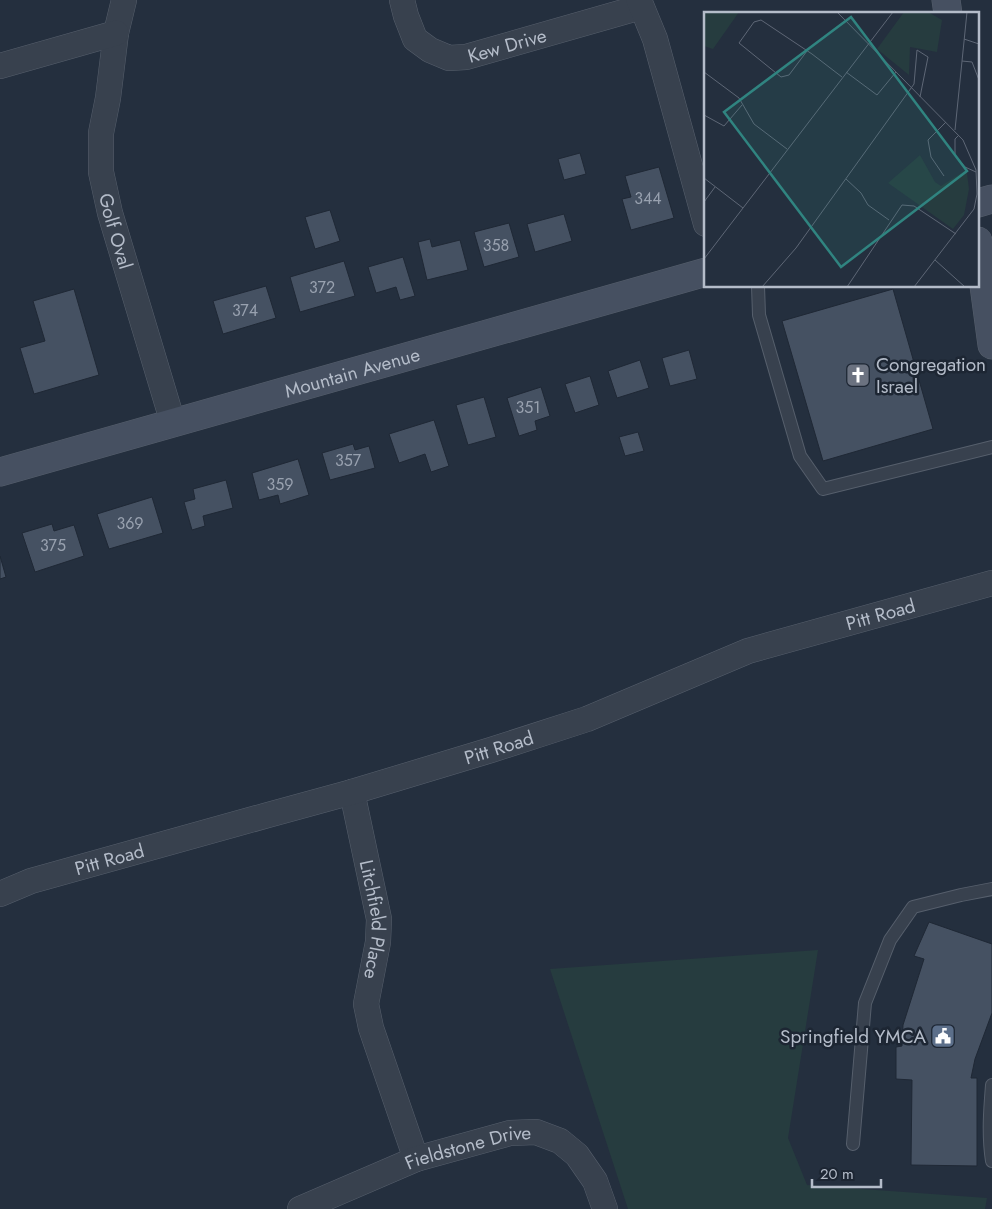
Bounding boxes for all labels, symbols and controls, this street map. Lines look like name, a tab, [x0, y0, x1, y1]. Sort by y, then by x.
inset map	[704, 12, 980, 288]
street label: Kew Drive	[465, 22, 550, 70]
house number: 344	[634, 187, 662, 210]
street label: Golf Oval	[92, 191, 139, 272]
house number: 358	[483, 234, 509, 257]
house number: 372	[309, 276, 335, 299]
house number: 374	[232, 299, 258, 322]
street label: Mountain Avenue	[282, 341, 423, 405]
place label: Congregation Israel	[876, 351, 986, 400]
church icon: Congregation Israel	[845, 362, 871, 388]
house number: 351	[516, 396, 540, 419]
house number: 357	[335, 449, 362, 472]
house number: 359	[267, 473, 293, 496]
house number: 369	[116, 512, 144, 535]
house number: 375	[40, 534, 66, 557]
street label: Pitt Road	[843, 592, 918, 637]
street label: Pitt Road	[461, 724, 537, 771]
street label: Pitt Road	[72, 837, 147, 882]
street label: Litchfield Place	[353, 857, 392, 982]
place label: Springfield YMCA	[780, 1023, 926, 1050]
public building icon: Springfield YMCA	[930, 1023, 956, 1049]
street label: Fieldstone Drive	[401, 1119, 532, 1176]
scale bar	[812, 1156, 881, 1188]
text: 20 m	[820, 1163, 854, 1185]

